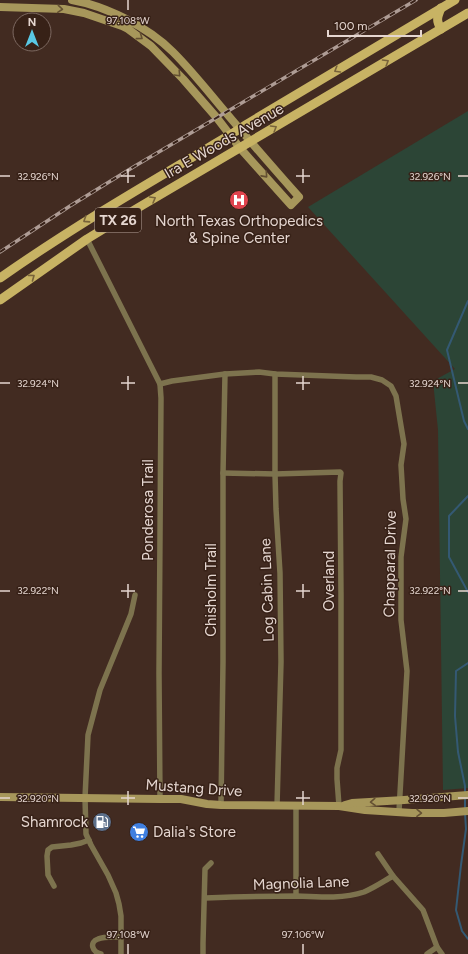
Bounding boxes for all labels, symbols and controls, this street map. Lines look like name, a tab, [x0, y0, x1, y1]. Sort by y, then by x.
one-way arrow	[57, 4, 63, 13]
north arrow	[12, 12, 52, 52]
scale bar	[328, 12, 421, 38]
text: 97.108°W	[106, 14, 150, 27]
text: N	[28, 16, 36, 29]
text: 100 m	[334, 19, 368, 33]
one-way arrow	[135, 32, 142, 39]
one-way arrow	[382, 59, 389, 66]
one-way arrow	[334, 66, 341, 73]
one-way arrow	[173, 69, 181, 77]
street label: Ira E Woods Avenue	[161, 100, 287, 182]
one-way arrow	[270, 125, 277, 133]
text: 32.926°N	[17, 170, 59, 183]
text: 32.926°N	[409, 170, 451, 183]
one-way arrow	[260, 171, 267, 178]
hospital icon: North Texas Orthopedics & Spine Center	[228, 189, 250, 211]
one-way arrow	[149, 197, 156, 204]
road number: TX 26	[95, 208, 141, 232]
place label: North Texas Orthopedics & Spine Center	[155, 212, 323, 247]
one-way arrow	[84, 216, 91, 223]
one-way arrow	[27, 275, 34, 282]
text: 32.924°N	[17, 377, 59, 390]
text: 32.924°N	[409, 377, 451, 390]
street label: Ponderosa Trail	[139, 459, 157, 561]
street label: Chapparal Drive	[380, 511, 400, 617]
street label: Log Cabin Lane	[256, 538, 278, 642]
street label: Chisholm Trail	[202, 543, 220, 637]
street label: Overland	[320, 551, 338, 611]
text: 32.922°N	[17, 584, 59, 597]
text: 32.922°N	[409, 584, 451, 597]
street label: Mustang Drive	[145, 776, 243, 800]
text: 32.920°N	[17, 792, 59, 805]
text: 32.920°N	[409, 792, 451, 805]
one-way arrow	[370, 798, 376, 806]
one-way arrow	[416, 809, 422, 817]
fuel station icon: Shamrock	[91, 811, 113, 833]
place label: Shamrock	[21, 813, 89, 831]
supermarket icon: Dalia's Store	[128, 821, 150, 843]
place label: Dalia's Store	[153, 823, 236, 841]
street label: Magnolia Lane	[253, 872, 349, 894]
text: 97.108°W	[106, 928, 150, 941]
text: 97.106°W	[282, 928, 325, 941]

